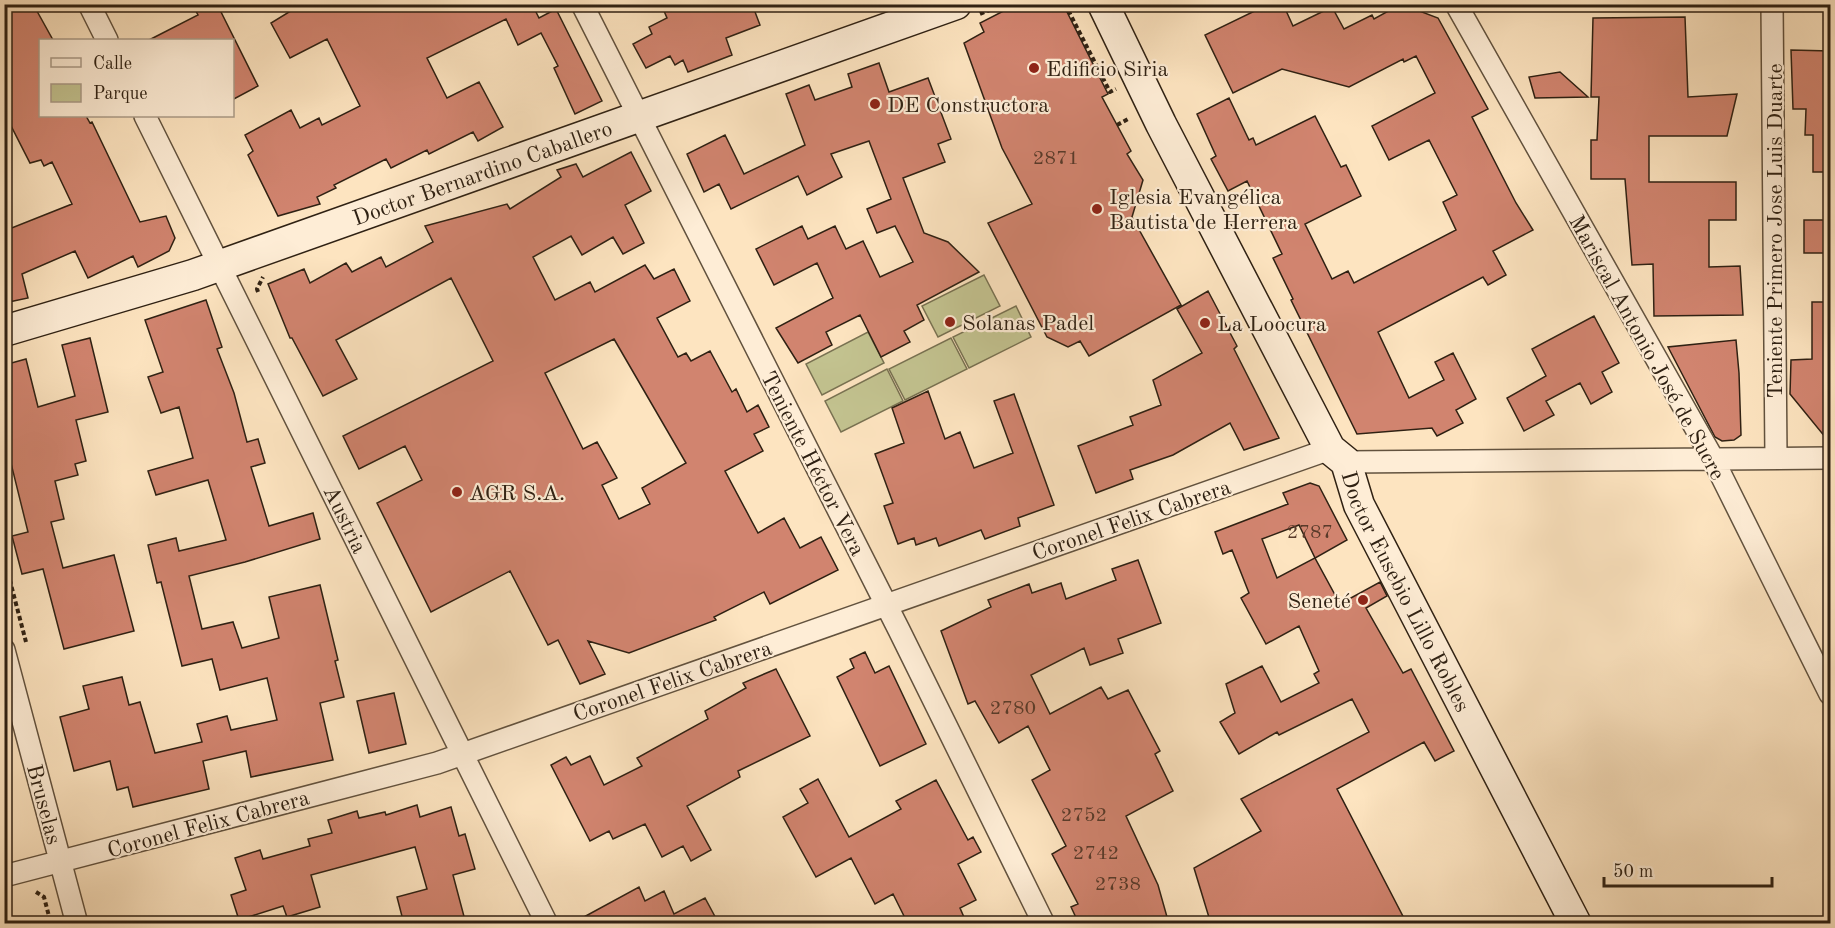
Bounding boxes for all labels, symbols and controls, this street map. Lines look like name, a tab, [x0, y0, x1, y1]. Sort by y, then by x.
legend	[39, 39, 234, 117]
text: Calle	[93, 55, 132, 73]
place label: Edificio Siria	[1046, 59, 1168, 81]
marker: Edificio Siria	[1027, 61, 1041, 75]
street label: Teniente Primero Jose Luis Duarte	[1765, 63, 1787, 399]
text: Parque	[93, 85, 148, 103]
place label: DE Constructora	[887, 95, 1049, 117]
marker: DE Constructora	[868, 97, 882, 111]
street label: Doctor Bernardino Caballero	[350, 118, 616, 230]
house number: 2871	[1033, 149, 1079, 169]
place label: Iglesia Evangélica Bautista de Herrera	[1109, 187, 1298, 234]
marker: Iglesia Evangélica Bautista de Herrera	[1090, 202, 1104, 216]
street label: Mariscal Antonio José de Sucre	[1564, 212, 1728, 484]
place label: Solanas Padel	[962, 313, 1094, 335]
place label: La Loocura	[1217, 314, 1327, 336]
marker: Solanas Padel	[943, 315, 957, 329]
marker: La Loocura	[1198, 316, 1212, 330]
street label: Teniente Héctor Vera	[756, 368, 868, 560]
street label: Doctor Eusebio Lillo Robles	[1336, 469, 1473, 716]
street label: Coronel Felix Cabrera	[1030, 477, 1234, 565]
street label: Austria	[319, 483, 370, 557]
place label: AGR S.A.	[469, 483, 565, 505]
marker: AGR S.A.	[450, 485, 464, 499]
house number: 2787	[1287, 523, 1333, 543]
place label: Seneté	[1287, 591, 1351, 613]
marker: Seneté	[1356, 593, 1370, 607]
street label: Coronel Felix Cabrera	[571, 638, 775, 726]
house number: 2780	[990, 699, 1036, 719]
street label: Bruselas	[22, 762, 64, 847]
street label: Coronel Felix Cabrera	[105, 787, 312, 863]
house number: 2752	[1061, 806, 1107, 826]
house number: 2742	[1073, 844, 1119, 864]
scale bar	[1604, 850, 1772, 888]
text: 50 m	[1613, 863, 1653, 881]
house number: 2738	[1095, 875, 1141, 895]

